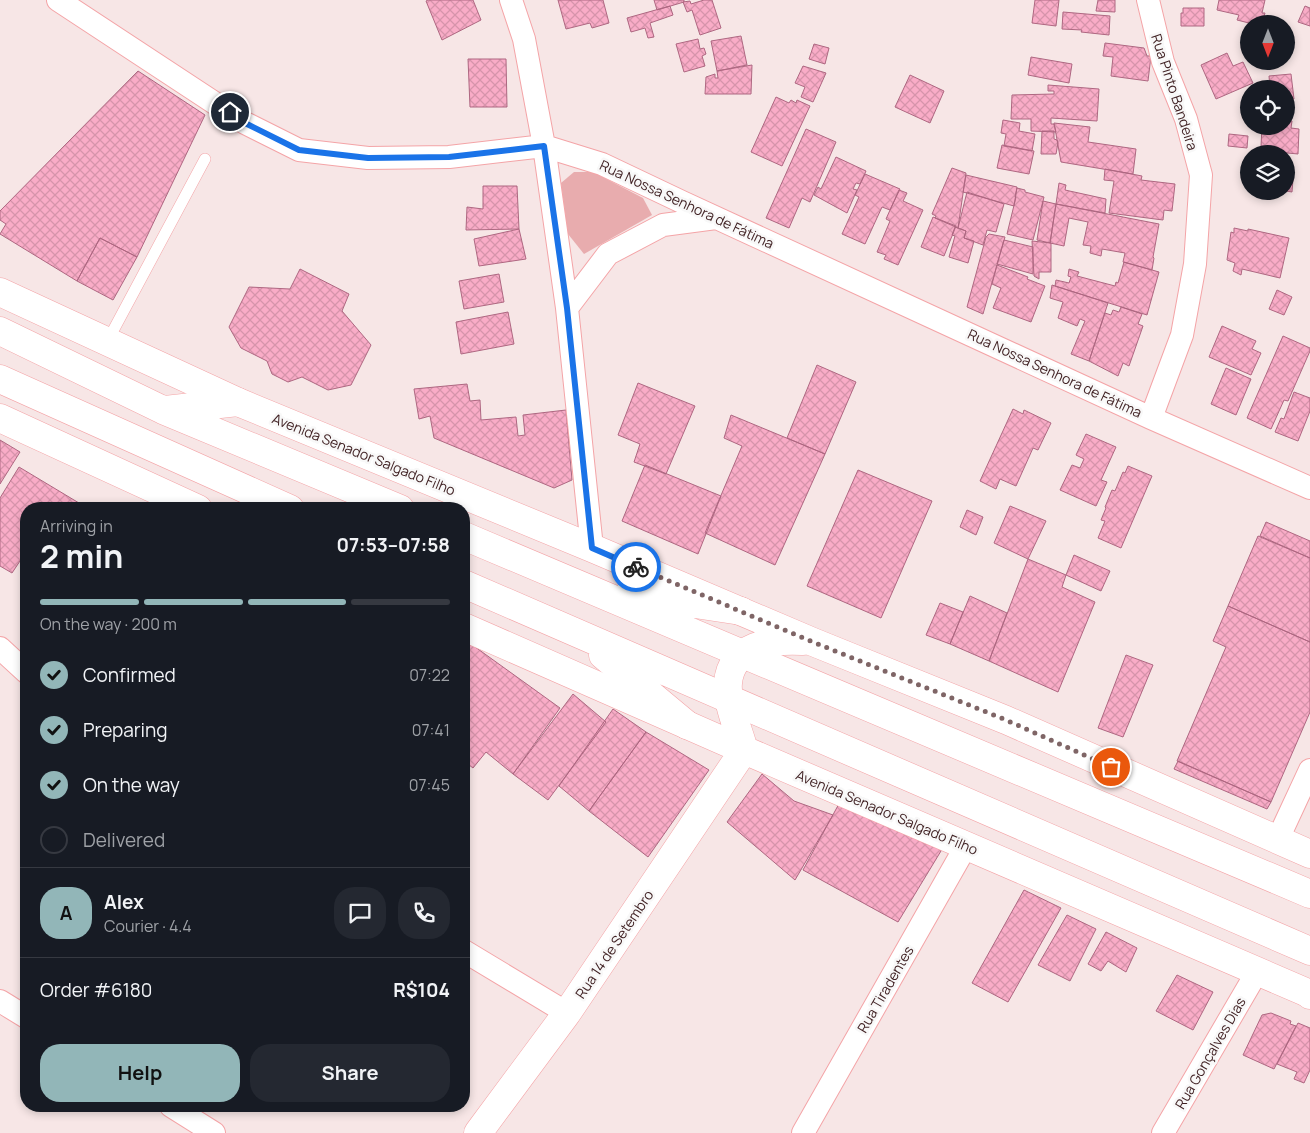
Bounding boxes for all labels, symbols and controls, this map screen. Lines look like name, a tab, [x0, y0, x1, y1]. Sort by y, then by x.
north arrow	[1240, 15, 1295, 70]
map controls	[1240, 15, 1295, 200]
street label: Rua Pinto Bandeira	[1147, 31, 1203, 153]
button: locate	[1240, 80, 1295, 135]
pin	[209, 91, 251, 133]
icon: home	[216, 98, 244, 126]
button: layers	[1240, 145, 1295, 200]
street label: Rua Nossa Senhora de Fátima	[597, 155, 777, 253]
street label: Rua Nossa Senhora de Fátima	[965, 324, 1145, 422]
street label: Avenida Senador Salgado Filho	[270, 408, 458, 500]
text: Arriving in	[40, 515, 113, 537]
text: 07:53–07:58	[336, 532, 450, 558]
text: 2 min	[40, 534, 123, 578]
courier	[611, 542, 661, 592]
icon: bike	[622, 553, 650, 581]
text: On the way · 200 m	[40, 613, 177, 635]
icon: check	[40, 661, 68, 689]
text: Confirmed	[83, 662, 176, 688]
text: 07:22	[409, 664, 450, 686]
icon: check	[40, 716, 68, 744]
text: Preparing	[83, 717, 168, 743]
text: 07:41	[412, 719, 450, 741]
pin	[1090, 746, 1132, 788]
icon: bag	[1097, 753, 1125, 781]
street label: Avenida Senador Salgado Filho	[793, 765, 981, 859]
icon: check	[40, 771, 68, 799]
text: On the way	[83, 772, 180, 798]
text: 07:45	[409, 774, 450, 796]
text: Delivered	[83, 827, 165, 853]
street label: Rua 14 de Setembro	[571, 886, 657, 1002]
button: chat	[334, 887, 386, 939]
button: phone	[398, 887, 450, 939]
text: Alex	[104, 889, 144, 915]
text: A	[60, 900, 72, 926]
text: Courier · 4.4	[104, 915, 192, 937]
street label: Rua Tiradentes	[852, 942, 918, 1036]
text: Order #6180	[40, 977, 152, 1003]
text: R$104	[393, 977, 450, 1003]
street label: Rua Gonçalves Dias	[1170, 994, 1250, 1112]
button: Help	[40, 1044, 240, 1102]
button: Share	[250, 1044, 450, 1102]

